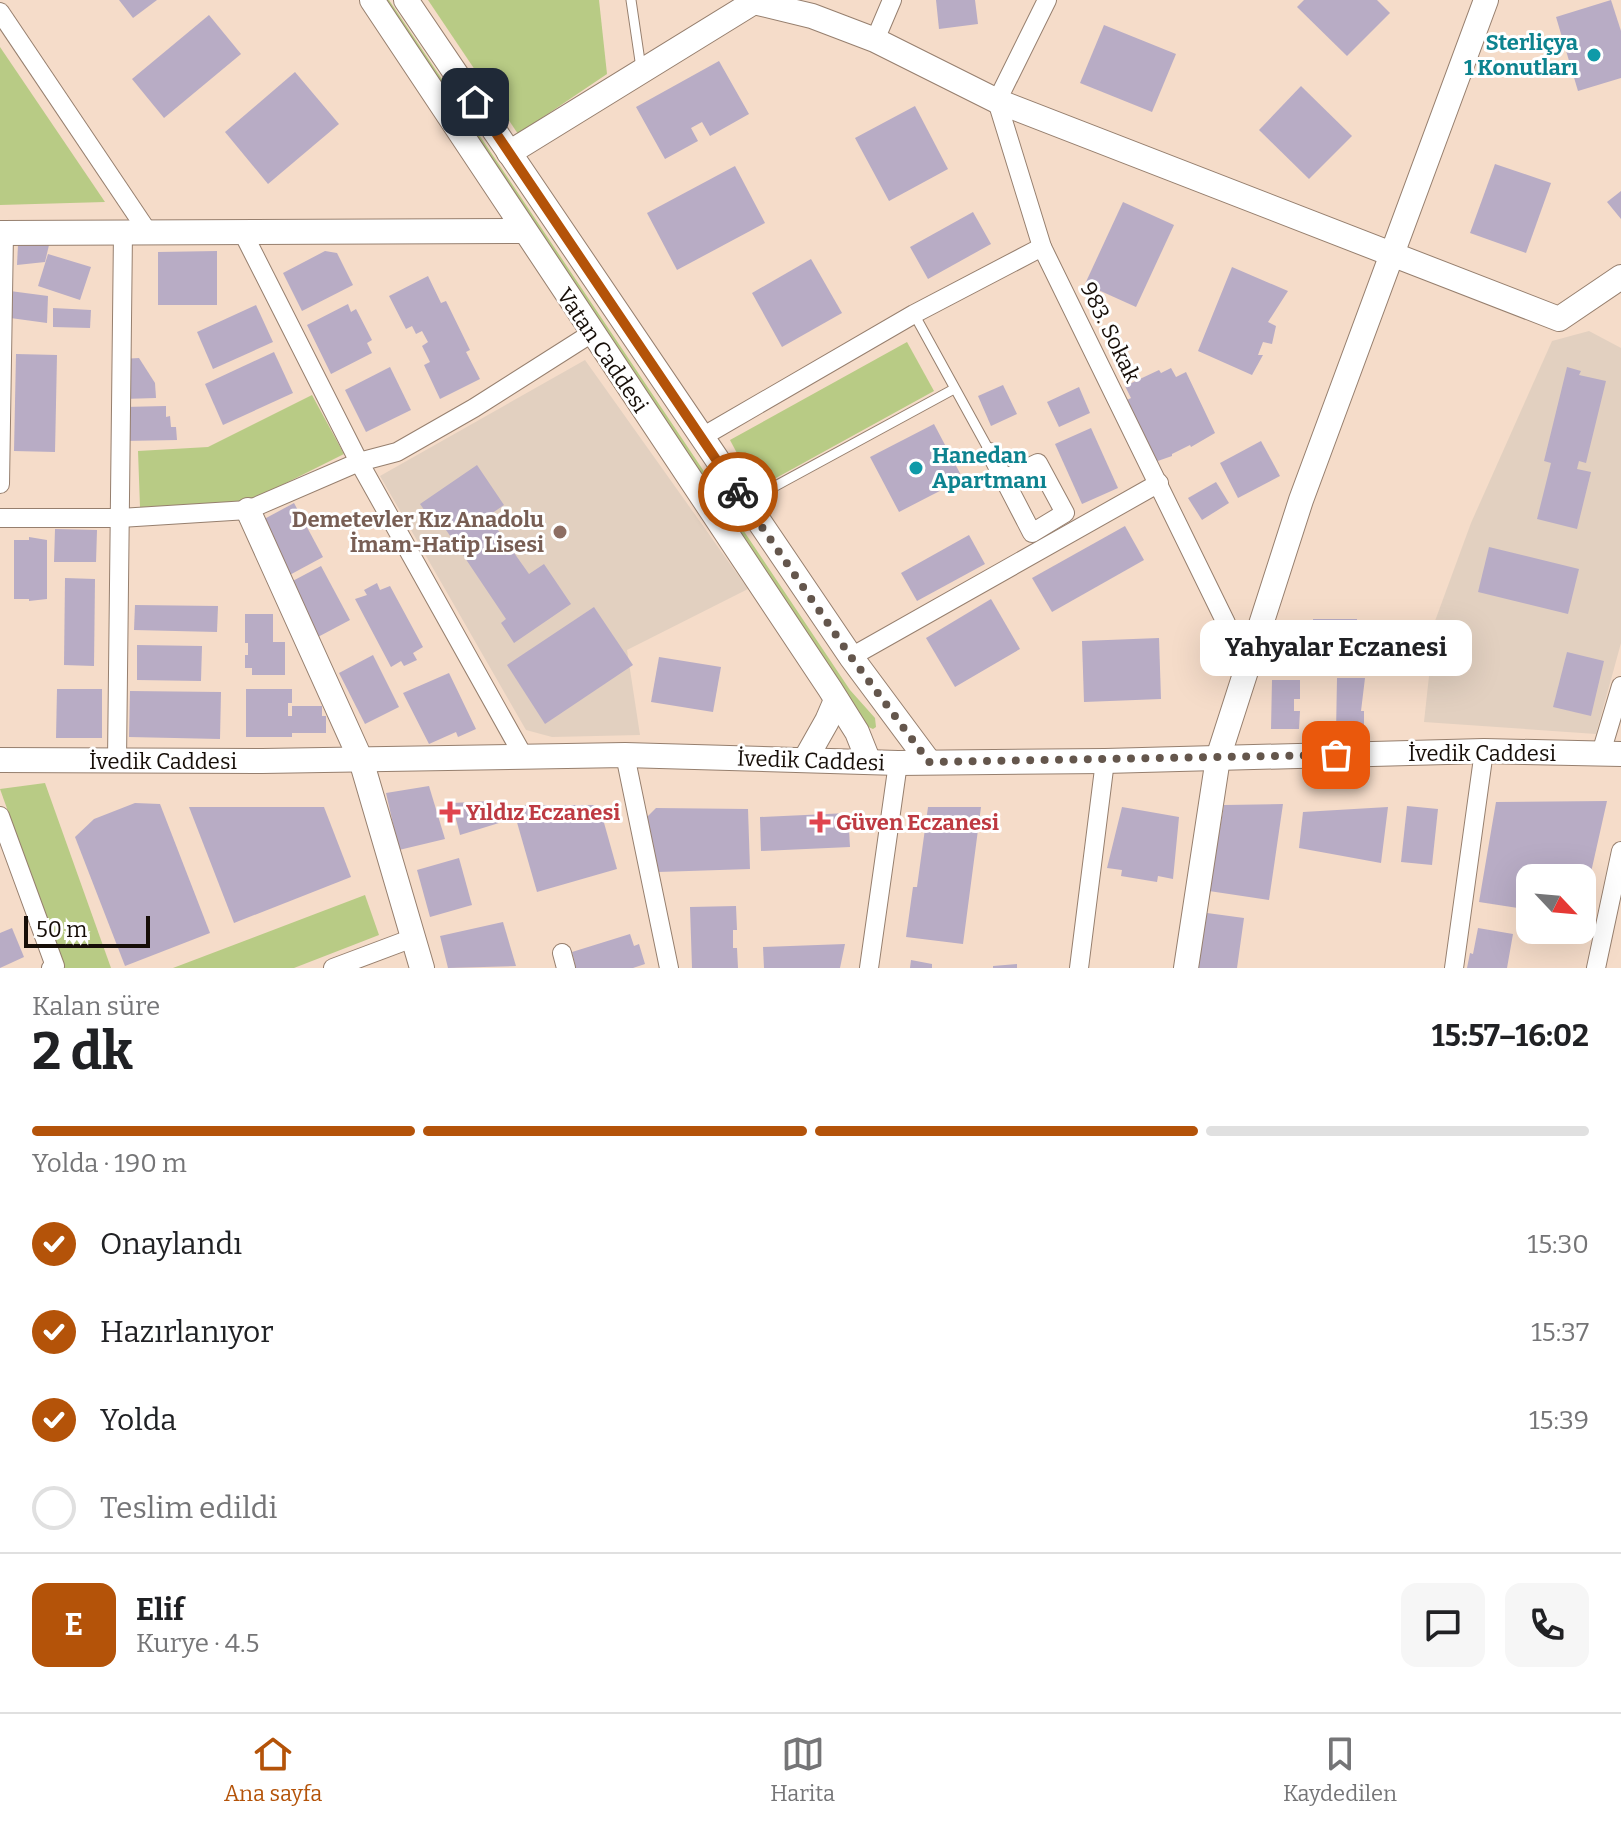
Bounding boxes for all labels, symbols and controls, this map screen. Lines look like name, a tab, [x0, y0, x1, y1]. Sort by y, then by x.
place label: Sterliçya 1 Konutları	[1464, 29, 1579, 81]
marker: Sterliçya 1 Konutları	[1585, 46, 1603, 64]
pin	[441, 68, 509, 136]
icon: home	[453, 80, 497, 124]
street label: 983. Sokak	[1075, 278, 1147, 387]
street label: Vatan Caddesi	[551, 283, 654, 418]
place label: Hanedan Apartmanı	[932, 442, 1047, 494]
courier	[698, 452, 778, 532]
marker: Hanedan Apartmanı	[907, 459, 925, 477]
icon: bike	[716, 470, 760, 514]
place label: Demetevler Kız Anadolu İmam-Hatip Lisesi	[292, 506, 544, 558]
marker: Demetevler Kız Anadolu İmam-Hatip Lisesi	[551, 523, 569, 541]
callout: Yahyalar Eczanesi	[1200, 619, 1472, 675]
text: Yahyalar Eczanesi	[1225, 632, 1447, 663]
pin	[1302, 721, 1370, 789]
icon: bag	[1314, 733, 1358, 777]
street label: İvedik Caddesi	[1408, 740, 1556, 767]
street label: İvedik Caddesi	[737, 744, 886, 777]
street label: İvedik Caddesi	[89, 748, 237, 775]
place label: Yıldız Eczanesi	[466, 799, 620, 826]
marker: Yıldız Eczanesi	[441, 803, 459, 821]
place label: Güven Eczanesi	[836, 809, 999, 836]
marker: Güven Eczanesi	[811, 813, 829, 831]
north arrow	[1516, 864, 1596, 944]
map controls	[1516, 864, 1596, 944]
scale bar	[24, 912, 150, 948]
text: 50 m	[36, 916, 87, 943]
text: Kalan süre	[32, 991, 160, 1022]
text: 15:57–16:02	[1432, 1018, 1589, 1054]
text: 2 dk	[32, 1020, 133, 1083]
text: Yolda · 190 m	[32, 1148, 187, 1179]
icon: check	[32, 1222, 76, 1266]
text: Onaylandı	[100, 1226, 242, 1262]
text: 15:30	[1528, 1229, 1589, 1260]
icon: check	[32, 1310, 76, 1354]
text: Hazırlanıyor	[100, 1314, 274, 1350]
text: 15:37	[1531, 1317, 1589, 1348]
icon: check	[32, 1398, 76, 1442]
text: Yolda	[100, 1402, 177, 1438]
text: 15:39	[1529, 1405, 1589, 1436]
text: Teslim edildi	[100, 1490, 278, 1526]
button: chat	[1401, 1583, 1485, 1667]
button: phone	[1505, 1583, 1589, 1667]
text: Elif	[136, 1592, 184, 1628]
text: E	[65, 1607, 83, 1643]
text: Kurye · 4.5	[136, 1628, 259, 1659]
tab: Ana sayfa	[224, 1732, 322, 1807]
tab: Harita	[770, 1732, 835, 1807]
tab: Kaydedilen	[1283, 1732, 1397, 1807]

